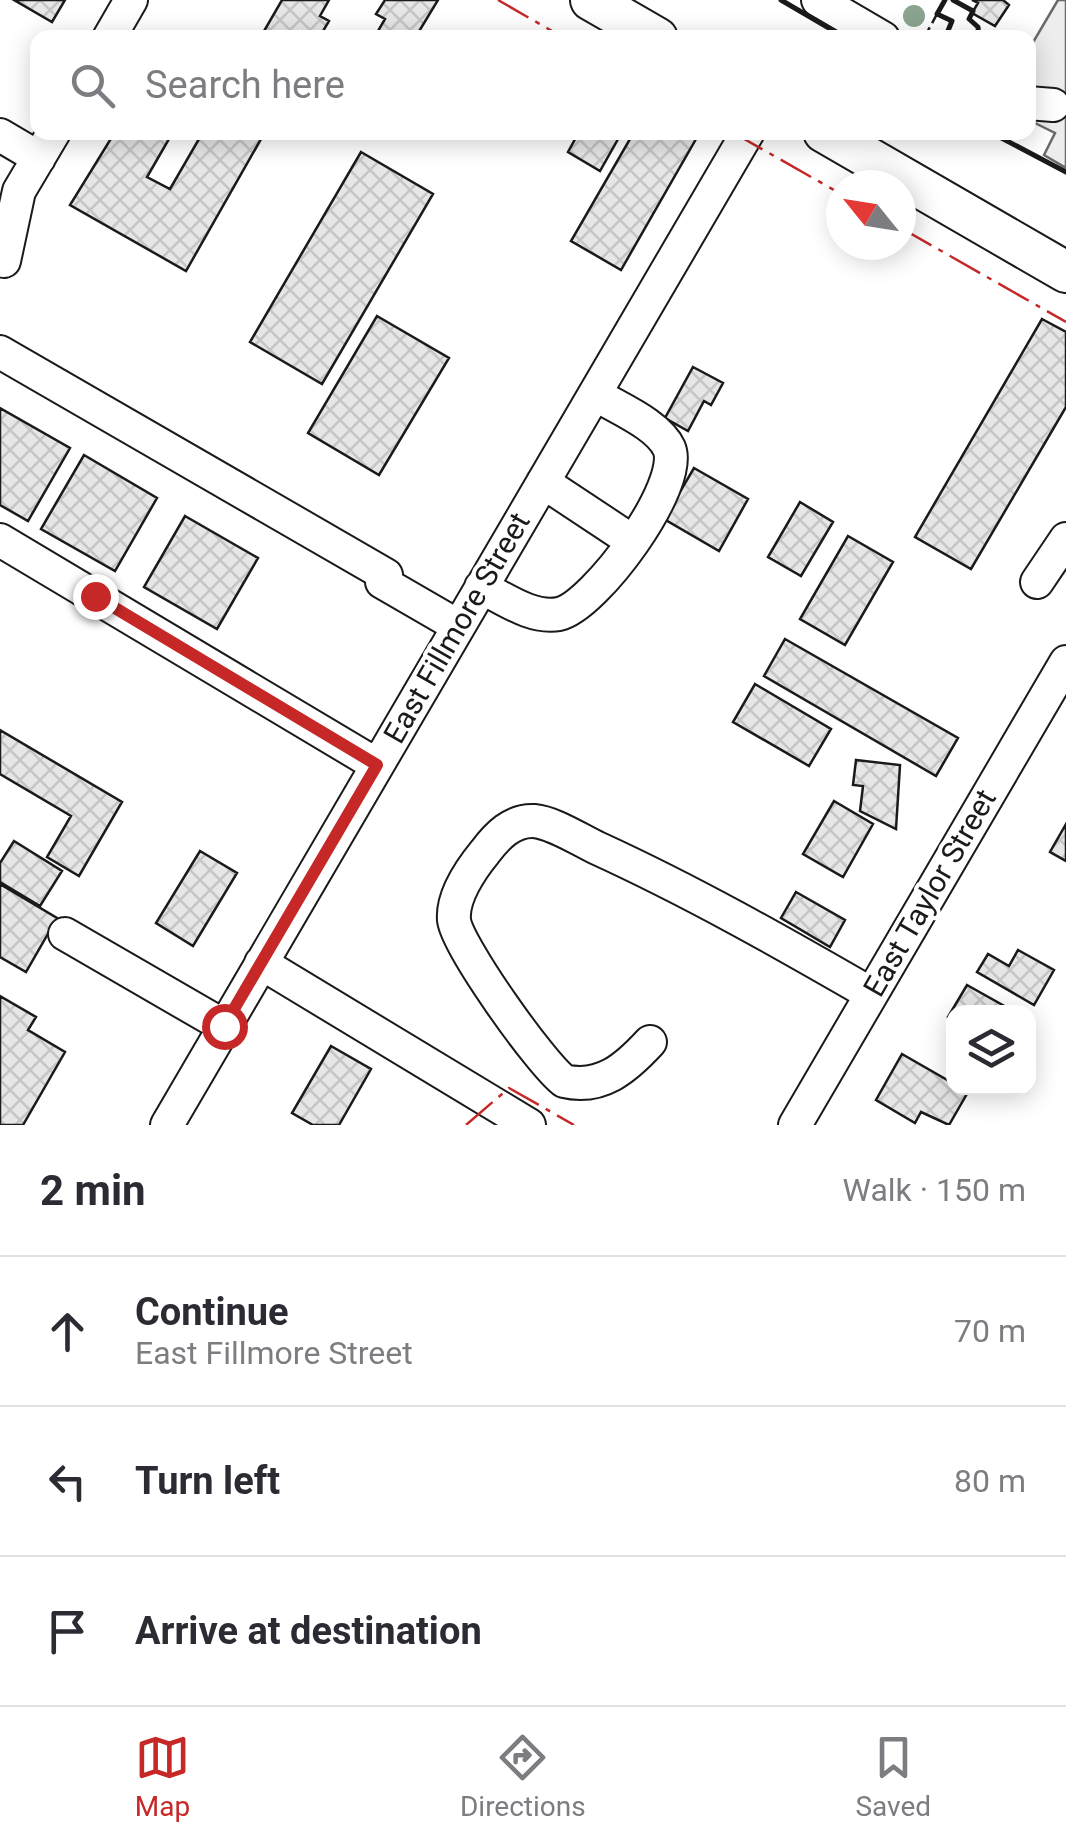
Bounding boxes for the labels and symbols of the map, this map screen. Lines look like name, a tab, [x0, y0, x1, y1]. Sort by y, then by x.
north arrow	[826, 170, 916, 260]
street label: East Fillmore Street	[376, 506, 537, 749]
route end	[73, 574, 119, 620]
street label: East Taylor Street	[856, 783, 1003, 1002]
route start	[202, 1004, 248, 1050]

